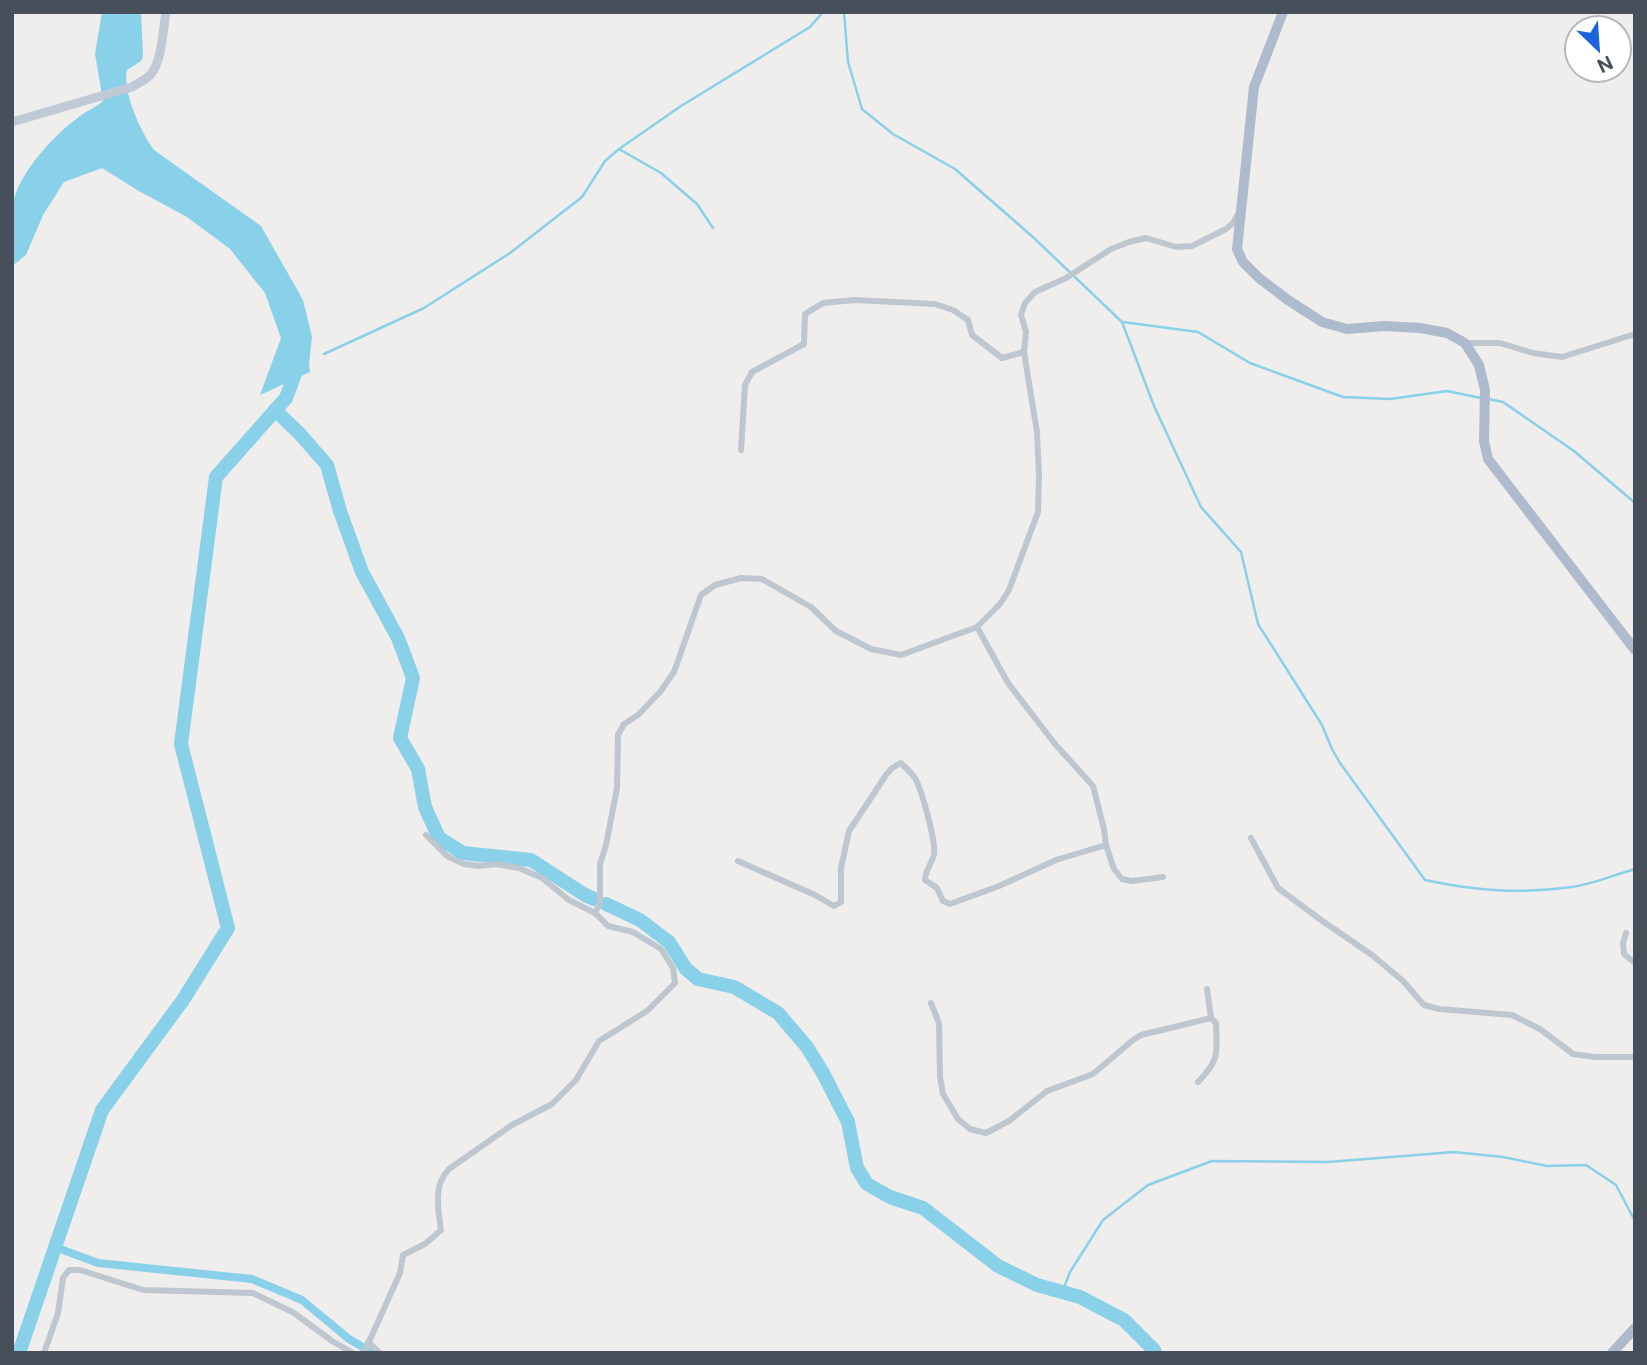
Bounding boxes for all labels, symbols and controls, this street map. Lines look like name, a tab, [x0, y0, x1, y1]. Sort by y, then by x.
north arrow	[1563, 14, 1633, 84]
text: N	[1594, 51, 1617, 78]

